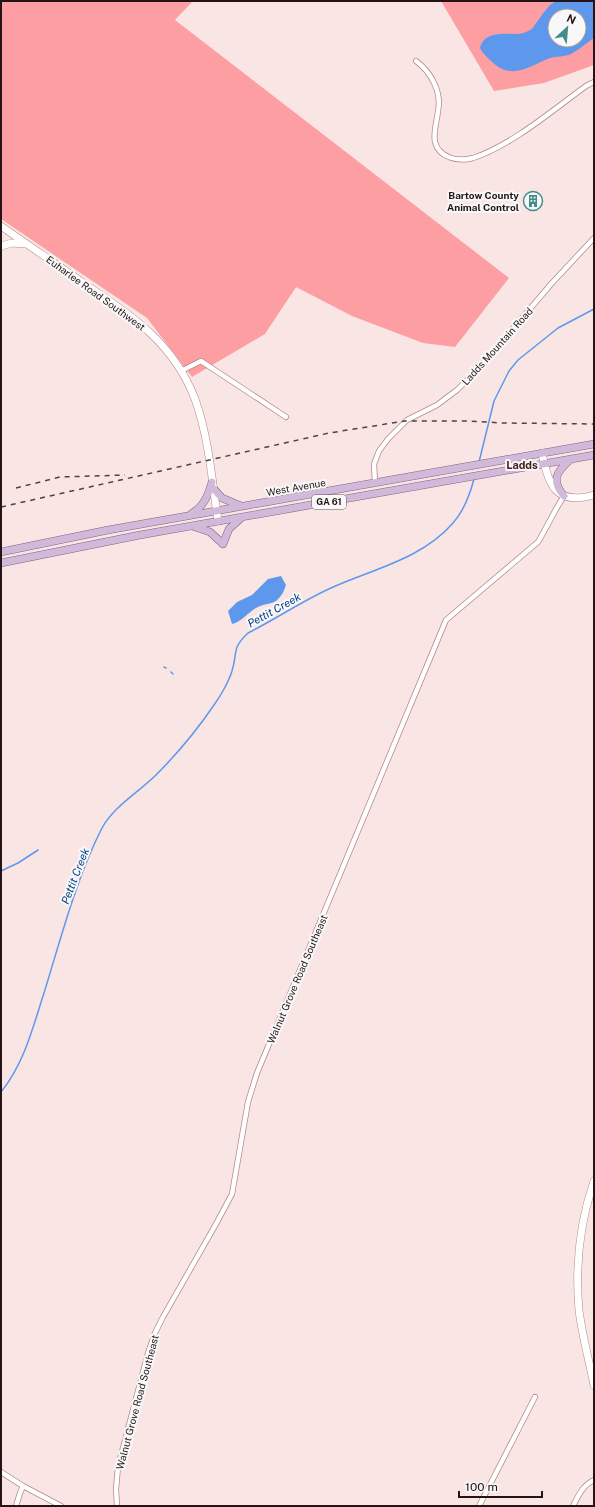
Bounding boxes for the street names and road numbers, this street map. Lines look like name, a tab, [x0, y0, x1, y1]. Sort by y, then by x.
street label: Euharlee Road Southwest	[44, 253, 148, 333]
street label: Ladds Mountain Road	[459, 305, 535, 387]
street label: West Avenue	[265, 476, 327, 498]
road number: GA 61	[312, 495, 346, 509]
street label: Walnut Grove Road Southeast	[264, 913, 330, 1045]
street label: Walnut Grove Road Southeast	[113, 1333, 161, 1471]

